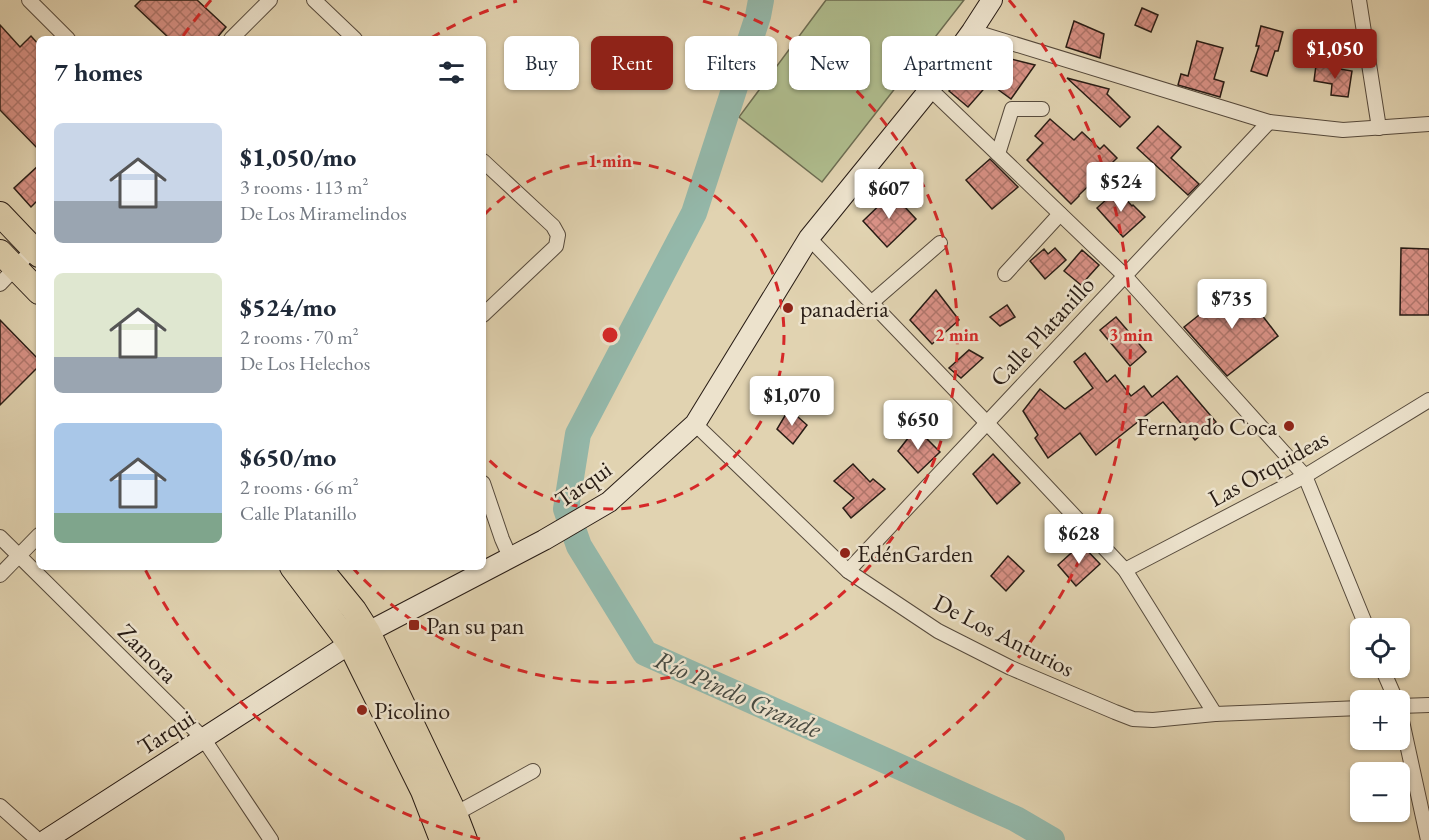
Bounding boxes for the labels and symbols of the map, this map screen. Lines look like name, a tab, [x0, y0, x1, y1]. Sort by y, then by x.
pin: $1,050	[1286, 29, 1384, 80]
text: 1 min	[588, 149, 632, 172]
pin: $524	[1085, 162, 1157, 213]
pin: $607	[853, 169, 925, 220]
street label: Calle Platanillo	[983, 269, 1101, 393]
pin: $735	[1196, 279, 1268, 330]
place label: panaderia	[800, 293, 889, 324]
marker: panaderia	[781, 301, 795, 315]
text: 2 min	[935, 323, 979, 346]
text: 3 min	[1109, 323, 1153, 346]
centre of rings	[600, 325, 620, 345]
pin: $1,070	[743, 376, 841, 427]
pin: $650	[882, 400, 954, 451]
place label: Fernando Coca	[1136, 411, 1277, 442]
marker: Fernando Coca	[1282, 419, 1296, 433]
street label: Las Orquideas	[1203, 422, 1333, 514]
street label: Tarqui	[549, 453, 617, 515]
pin: $628	[1043, 514, 1115, 565]
place label: EdénGarden	[857, 538, 974, 569]
marker: EdénGarden	[838, 546, 852, 560]
street label: De Los Anturios	[928, 586, 1080, 684]
place label: Pan su pan	[426, 610, 525, 641]
street label: Zamora	[112, 617, 185, 690]
marker: Pan su pan	[407, 618, 421, 632]
water label: Río Pindo Grande	[649, 642, 828, 746]
place label: Picolino	[374, 695, 450, 726]
street label: Tarqui	[131, 702, 201, 762]
marker: Picolino	[355, 703, 369, 717]

